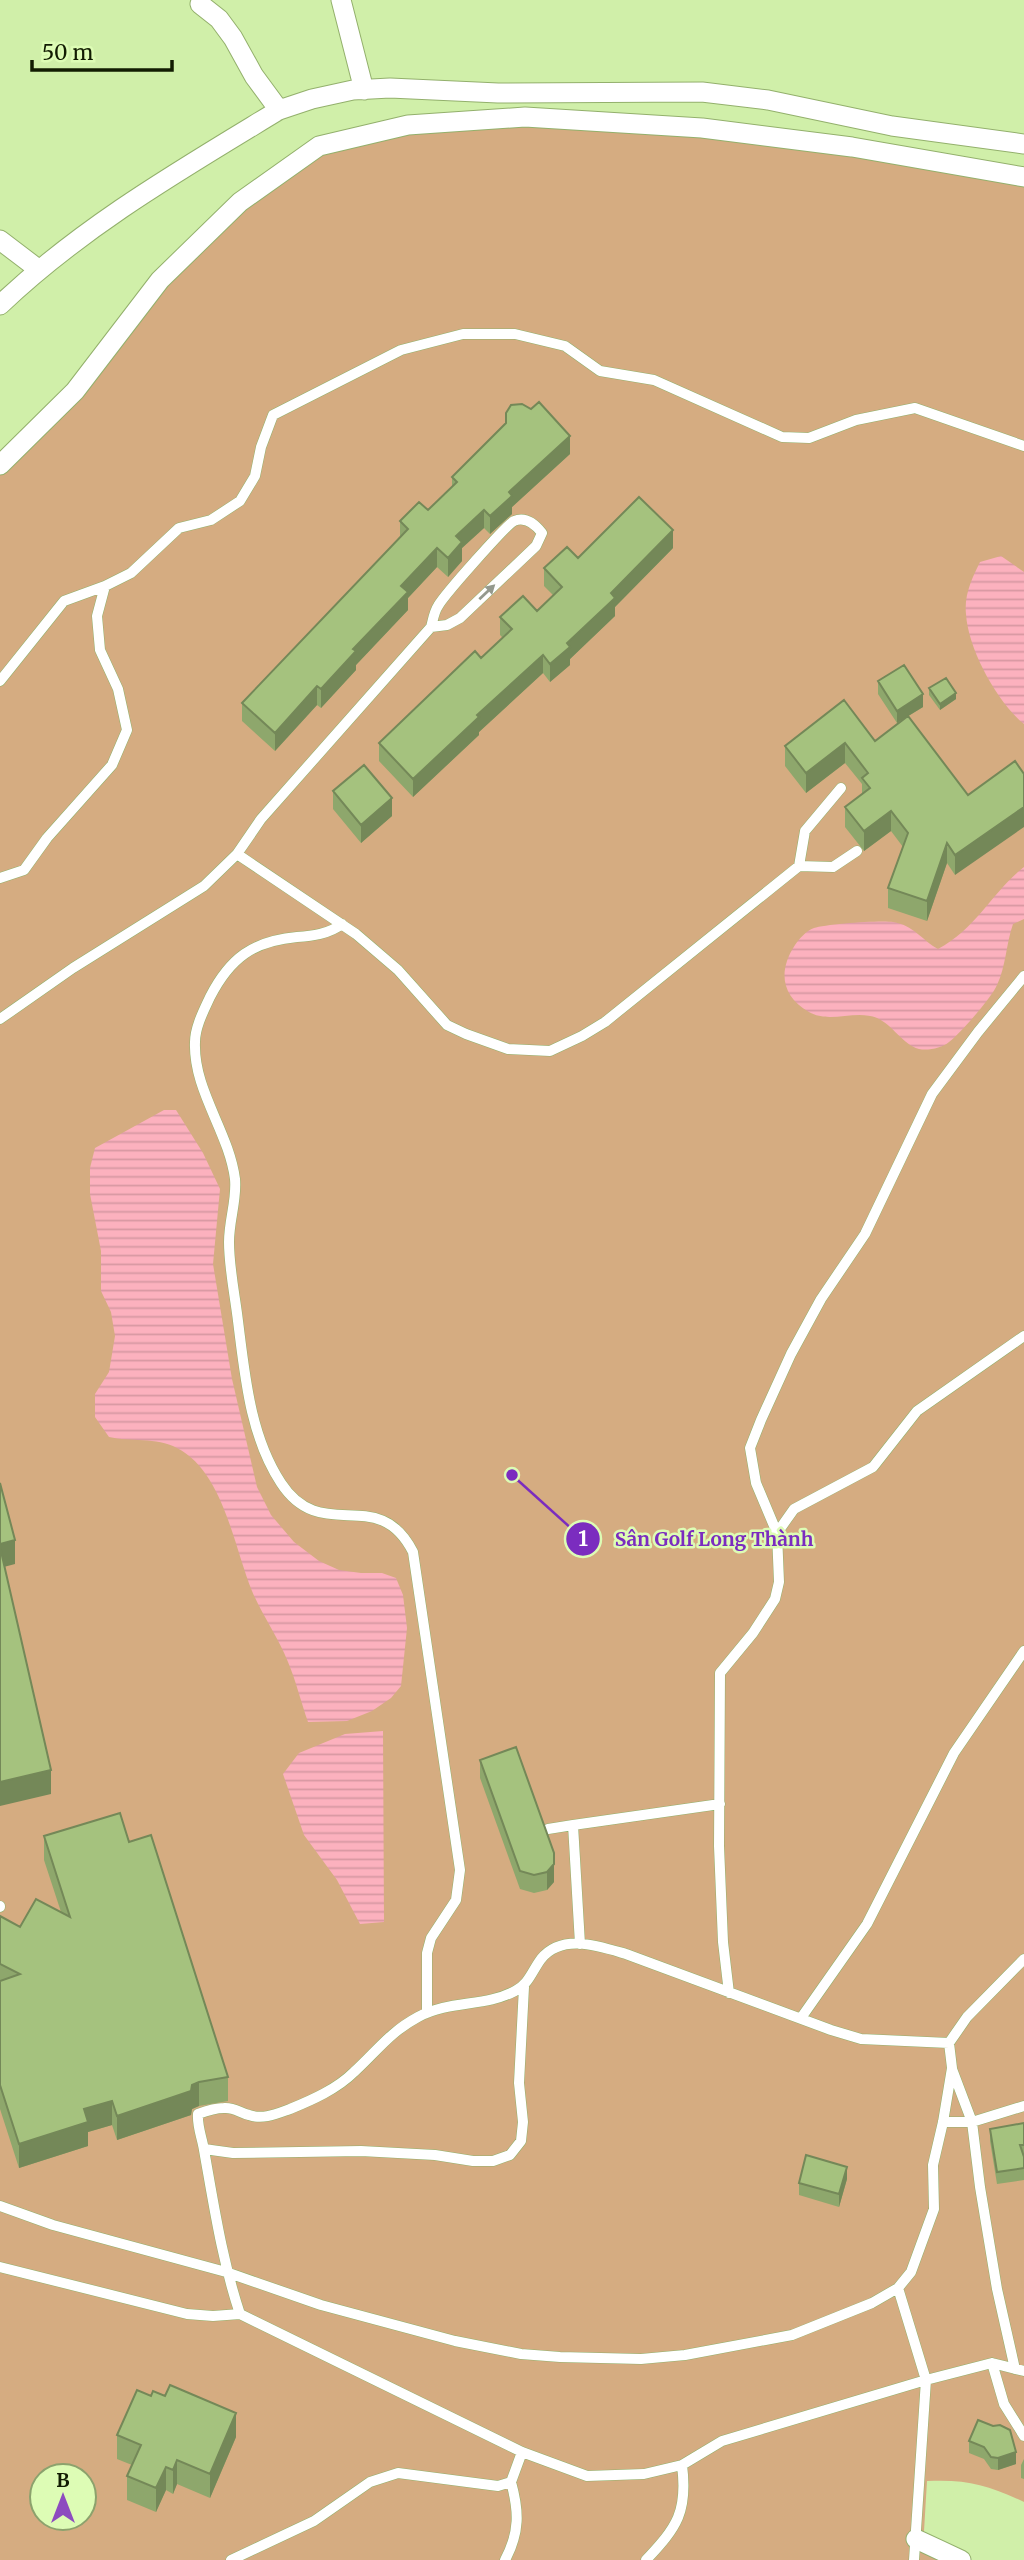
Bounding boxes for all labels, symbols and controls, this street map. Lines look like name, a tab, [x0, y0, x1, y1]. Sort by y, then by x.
scale bar	[32, 28, 172, 72]
text: 50 m	[42, 39, 93, 66]
one-way arrow	[478, 584, 495, 600]
callout: Sân Golf Long Thành	[566, 1519, 827, 1559]
text: 1	[578, 1525, 588, 1552]
text: Sân Golf Long Thành	[615, 1527, 814, 1551]
north arrow	[28, 2462, 98, 2532]
text: B	[56, 2468, 70, 2492]

